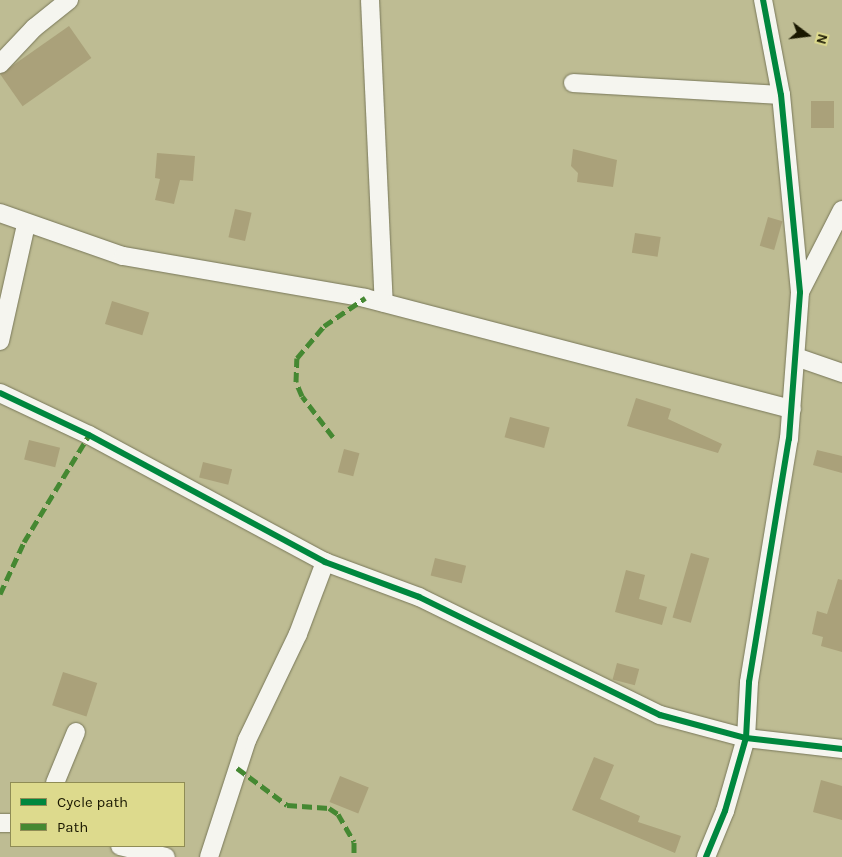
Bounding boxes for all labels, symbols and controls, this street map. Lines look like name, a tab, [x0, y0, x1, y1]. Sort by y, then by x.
north arrow	[782, 10, 832, 60]
text: N	[812, 32, 831, 46]
legend	[10, 782, 185, 847]
text: Cycle path	[57, 793, 128, 811]
text: Path	[57, 818, 88, 836]

